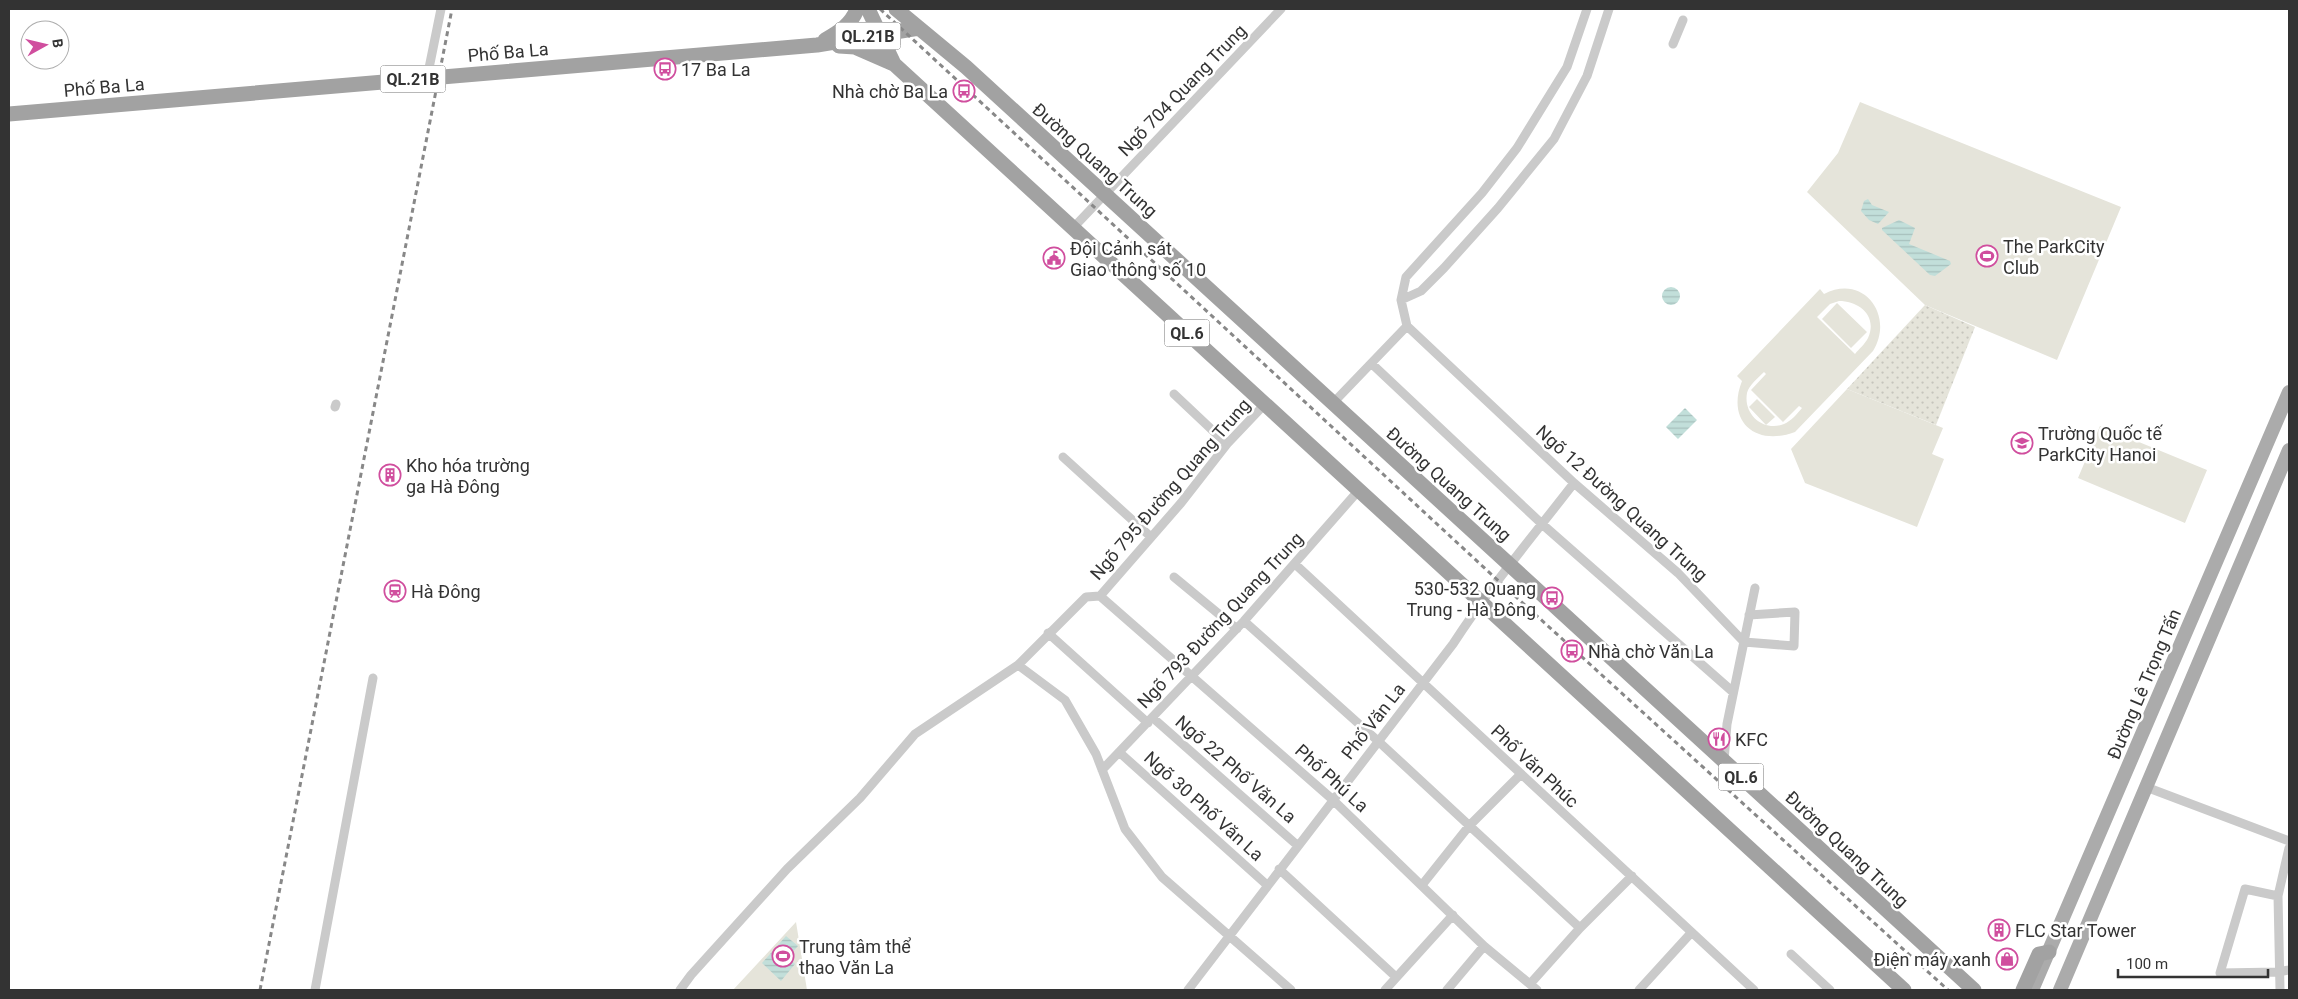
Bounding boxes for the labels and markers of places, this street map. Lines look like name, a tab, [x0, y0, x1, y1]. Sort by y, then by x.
bus stop icon: 17 Ba La	[653, 57, 677, 81]
place label: 17 Ba La	[681, 59, 751, 80]
bus stop icon: Nhà chờ Ba La	[952, 79, 976, 103]
place label: Nhà chờ Ba La	[832, 81, 948, 102]
place label: The ParkCity Club	[2003, 236, 2105, 278]
place label: Đội Cảnh sát Giao thông số 10	[1070, 238, 1206, 280]
sports icon: The ParkCity Club	[1975, 244, 1999, 268]
public building icon: Đội Cảnh sát Giao thông số 10	[1042, 246, 1066, 270]
place label: Trường Quốc tế ParkCity Hanoi	[2038, 423, 2163, 465]
school or university icon: Trường Quốc tế ParkCity Hanoi	[2010, 431, 2034, 455]
place label: Kho hóa trường ga Hà Đông	[406, 455, 530, 497]
building icon: Kho hóa trường ga Hà Đông	[378, 463, 402, 487]
place label: 530-532 Quang Trung - Hà Đông	[1406, 578, 1536, 620]
station icon: Hà Đông	[383, 579, 407, 603]
place label: Hà Đông	[411, 581, 481, 602]
bus stop icon: 530-532 Quang Trung - Hà Đông	[1540, 586, 1564, 610]
bus stop icon: Nhà chờ Văn La	[1560, 639, 1584, 663]
place label: Nhà chờ Văn La	[1588, 641, 1714, 662]
restaurant icon: KFC	[1707, 727, 1731, 751]
place label: KFC	[1735, 729, 1768, 750]
building icon: FLC Star Tower	[1987, 918, 2011, 942]
place label: FLC Star Tower	[2015, 920, 2136, 941]
place label: Trung tâm thể thao Văn La	[799, 936, 911, 978]
sports icon: Trung tâm thể thao Văn La	[771, 944, 795, 968]
shop icon: Điện máy xanh	[1995, 947, 2019, 971]
place label: Điện máy xanh	[1874, 949, 1991, 970]

